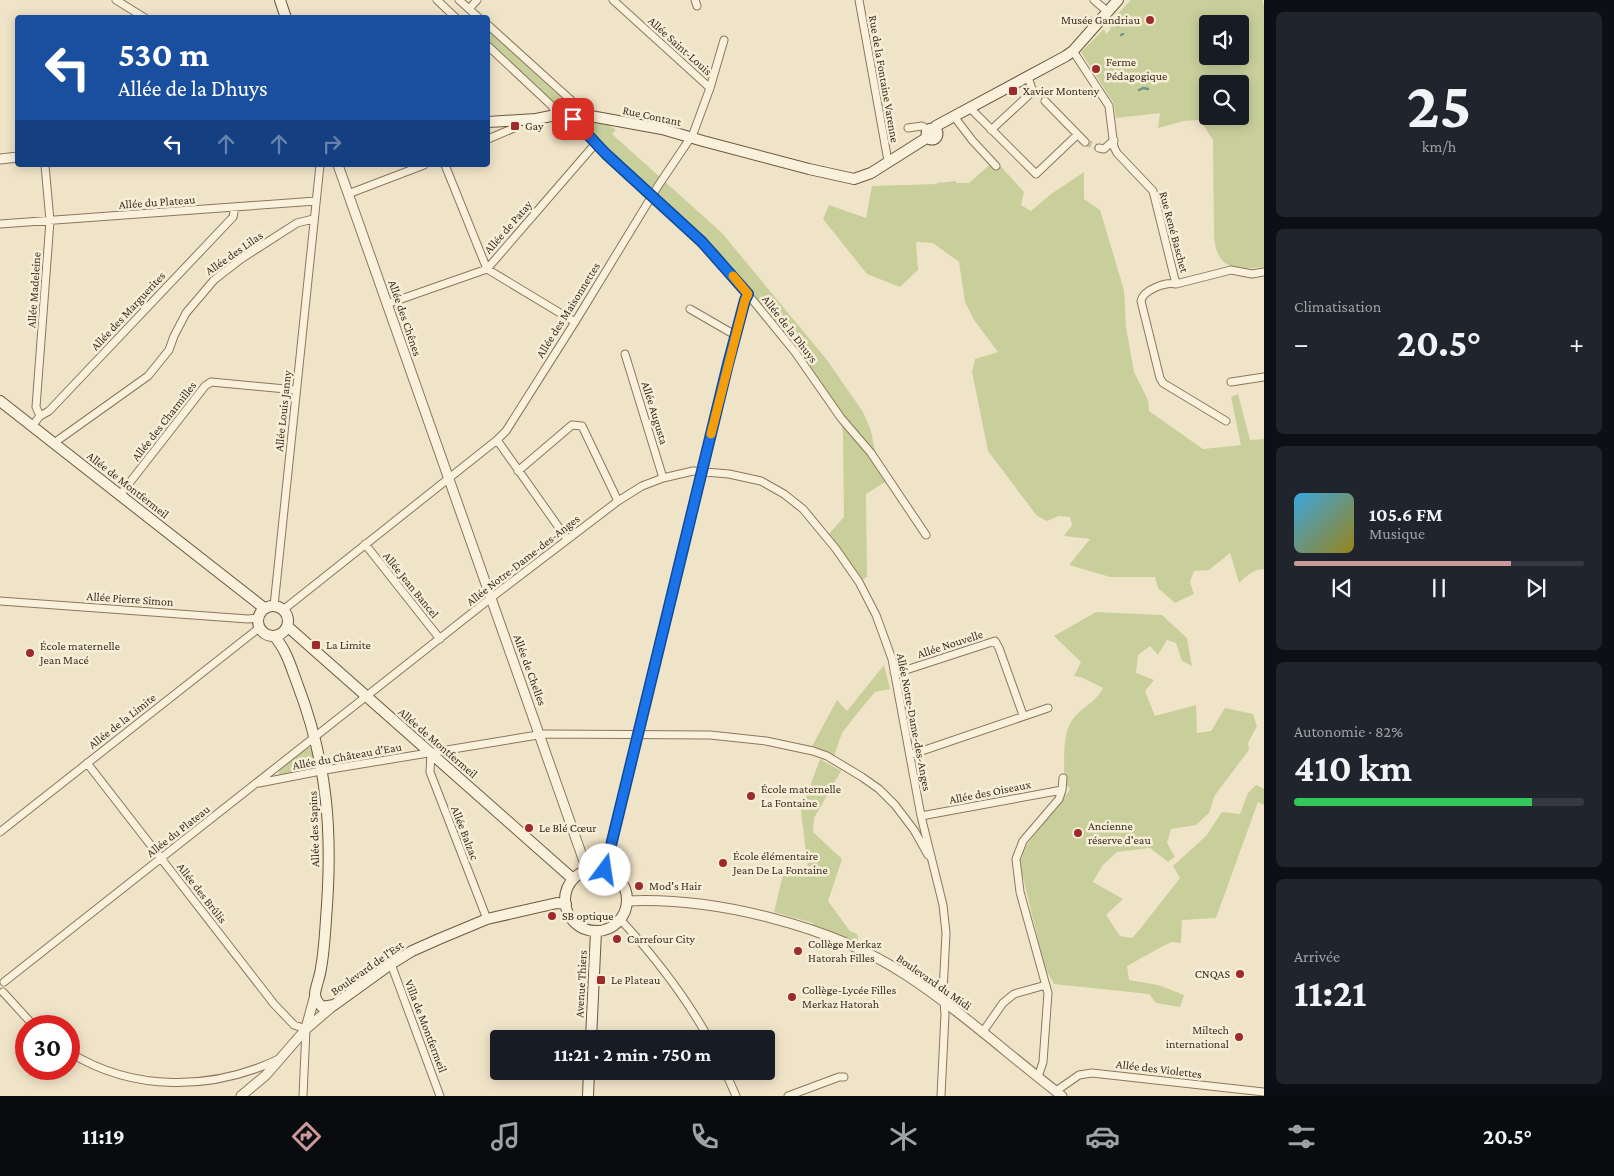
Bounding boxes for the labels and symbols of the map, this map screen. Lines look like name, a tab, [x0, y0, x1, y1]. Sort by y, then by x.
place label: Musée Gandriau	[1061, 13, 1141, 27]
street label: Allée Saint-Louis	[645, 14, 715, 79]
street label: Rue de la Fontaine Varenne	[866, 14, 902, 144]
marker: Musée Gandriau	[1144, 14, 1156, 26]
place label: Ferme Pédagogique	[1106, 55, 1167, 83]
marker: Ferme Pédagogique	[1090, 63, 1102, 75]
place label: Xavier Monteny	[1023, 84, 1100, 98]
marker: Xavier Monteny	[1007, 85, 1019, 97]
pin	[552, 98, 594, 140]
street label: Rue Contant	[621, 103, 684, 129]
place label: Gay	[525, 119, 544, 133]
marker: Gay	[509, 120, 521, 132]
street label: Rue René Baschet	[1156, 190, 1192, 275]
street label: Allée du Plateau	[118, 192, 196, 212]
street label: Allée de Patay	[481, 197, 535, 257]
street label: Allée des Lilas	[203, 228, 266, 278]
street label: Allée Madeleine	[24, 251, 44, 329]
street label: Allée des Maisonnettes	[533, 259, 603, 360]
street label: Allée des Marguerites	[88, 268, 168, 353]
street label: Allée des Chênes	[385, 278, 425, 358]
street label: Allée de la Dhuys	[759, 293, 821, 366]
street label: Allée Louis Janny	[272, 369, 294, 452]
street label: Allée des Charmilles	[129, 378, 200, 463]
street label: Allée Augusta	[639, 380, 671, 447]
street label: Allée de Montfermeil	[84, 449, 172, 521]
street label: Allée Notre-Dame-des-Anges	[463, 511, 583, 609]
street label: Allée Jean Bancel	[380, 549, 442, 621]
street label: Allée Pierre Simon	[86, 589, 174, 609]
street label: Allée Nouvelle	[915, 627, 985, 661]
street label: Allée de Chelles	[511, 632, 549, 708]
place label: La Limite	[326, 638, 371, 652]
place label: École maternelle Jean Macé	[39, 639, 120, 667]
marker: La Limite	[310, 639, 322, 651]
marker: École maternelle Jean Macé	[24, 647, 36, 659]
street label: Allée Notre-Dame-des-Anges	[894, 652, 934, 792]
street label: Allée de la Limite	[85, 690, 159, 752]
street label: Allée de Montfermeil	[396, 705, 480, 781]
street label: Allée du Château d'Eau	[291, 739, 403, 773]
street label: Allée des Oiseaux	[948, 777, 1033, 807]
place label: École maternelle La Fontaine	[761, 782, 841, 810]
street label: Allée des Sapins	[306, 790, 322, 867]
marker: École maternelle La Fontaine	[745, 790, 757, 802]
street label: Allée du Plateau	[143, 801, 213, 860]
street label: Allée Balzac	[448, 804, 482, 862]
place label: Ancienne réserve d'eau	[1088, 819, 1151, 847]
place label: Le Blé Cœur	[539, 821, 597, 835]
marker: Le Blé Cœur	[523, 822, 535, 834]
marker: Ancienne réserve d'eau	[1072, 827, 1084, 839]
position arrow	[578, 843, 630, 895]
place label: École élémentaire Jean De La Fontaine	[732, 849, 828, 877]
marker: École élémentaire Jean De La Fontaine	[717, 857, 729, 869]
street label: Allée des Brûlis	[174, 860, 230, 926]
place label: Mod's Hair	[649, 879, 703, 893]
marker: Mod's Hair	[633, 880, 645, 892]
place label: SB optique	[562, 909, 614, 923]
marker: SB optique	[546, 910, 558, 922]
place label: Carrefour City	[627, 932, 696, 946]
marker: Carrefour City	[611, 933, 623, 945]
street label: Boulevard de l'Est	[328, 937, 407, 998]
place label: Collège Merkaz Hatorah Filles	[808, 937, 882, 965]
marker: Collège Merkaz Hatorah Filles	[792, 945, 804, 957]
street label: Avenue Thiers	[572, 949, 590, 1018]
street label: Boulevard du Midi	[894, 951, 974, 1013]
place label: CNQAS	[1195, 967, 1230, 981]
marker: CNQAS	[1234, 968, 1246, 980]
place label: Le Plateau	[611, 973, 661, 987]
marker: Le Plateau	[595, 974, 607, 986]
street label: Villa de Montfermeil	[402, 978, 450, 1074]
place label: Collège-Lycée Filles Merkaz Hatorah	[802, 983, 896, 1011]
marker: Collège-Lycée Filles Merkaz Hatorah	[786, 991, 798, 1003]
speed limit sign: 30	[15, 1015, 80, 1080]
place label: Miltech international	[1166, 1023, 1230, 1051]
marker: Miltech international	[1233, 1031, 1245, 1043]
street label: Allée des Violettes	[1115, 1057, 1203, 1081]

